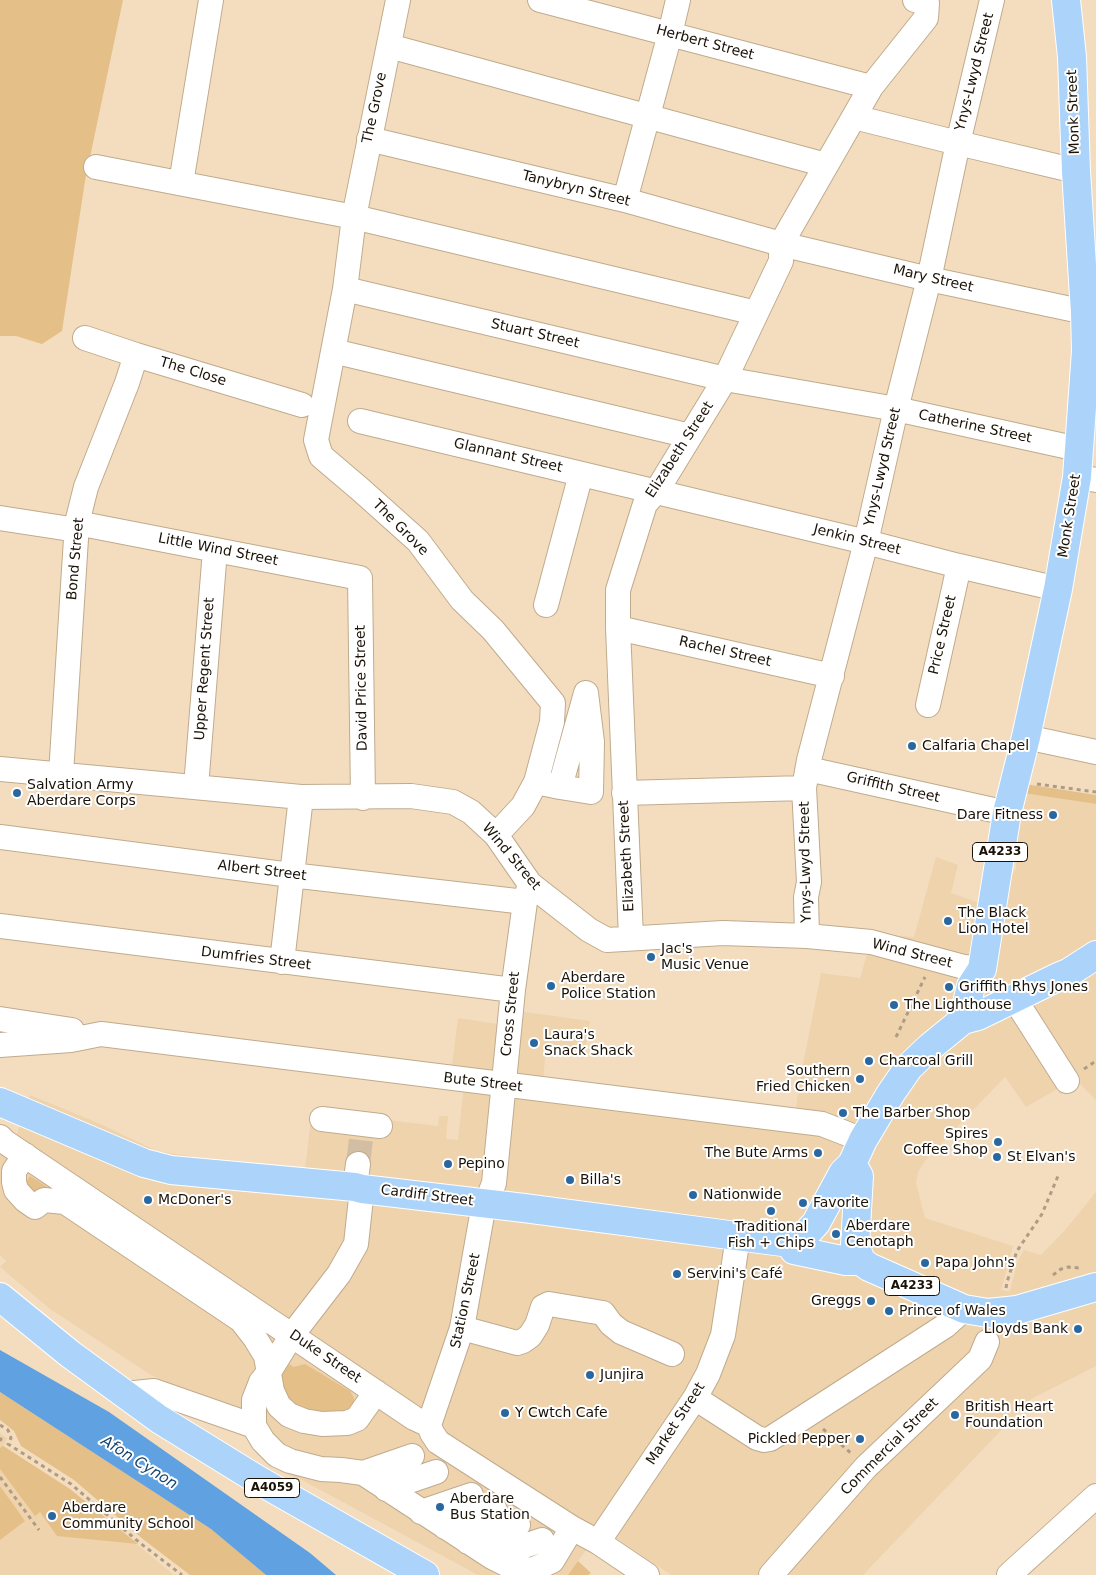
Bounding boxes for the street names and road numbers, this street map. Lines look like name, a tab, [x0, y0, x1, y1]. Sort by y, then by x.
street label: Ynys-Lwyd Street	[952, 11, 998, 133]
street label: Herbert Street	[654, 22, 756, 64]
street label: Monk Street	[1064, 69, 1084, 155]
street label: The Grove	[359, 71, 391, 145]
street label: Tanybryn Street	[520, 167, 632, 211]
street label: Mary Street	[891, 262, 975, 296]
street label: Stuart Street	[489, 316, 581, 352]
street label: The Close	[158, 354, 228, 390]
street label: Elizabeth Street	[643, 399, 717, 501]
street label: Ynys-Lwyd Street	[861, 406, 905, 528]
street label: Catherine Street	[917, 407, 1033, 447]
street label: Glannant Street	[452, 435, 564, 477]
street label: Monk Street	[1055, 473, 1085, 559]
street label: The Grove	[369, 497, 431, 559]
street label: Bond Street	[64, 517, 88, 601]
street label: Jenkin Street	[812, 521, 902, 559]
street label: Little Wind Street	[157, 530, 279, 570]
street label: Price Street	[926, 594, 960, 676]
street label: Upper Regent Street	[192, 597, 218, 741]
street label: David Price Street	[353, 625, 371, 751]
street label: Rachel Street	[677, 633, 773, 671]
street label: Griffith Street	[845, 769, 941, 807]
street label: Elizabeth Street	[616, 800, 638, 912]
street label: Ynys-Lwyd Street	[797, 801, 815, 923]
street label: Wind Street	[478, 820, 544, 894]
road number: A4233	[972, 842, 1028, 862]
street label: Albert Street	[217, 857, 307, 885]
street label: Wind Street	[870, 936, 954, 972]
street label: Dumfries Street	[200, 944, 312, 974]
street label: Cross Street	[498, 971, 524, 1057]
street label: Bute Street	[442, 1070, 524, 1096]
street label: Cardiff Street	[380, 1182, 474, 1210]
street label: Station Street	[448, 1252, 484, 1350]
road number: A4233	[884, 1276, 940, 1295]
street label: Duke Street	[286, 1327, 364, 1387]
street label: Market Street	[643, 1380, 709, 1468]
street label: Commercial Street	[838, 1395, 942, 1499]
road number: A4059	[244, 1479, 300, 1498]

